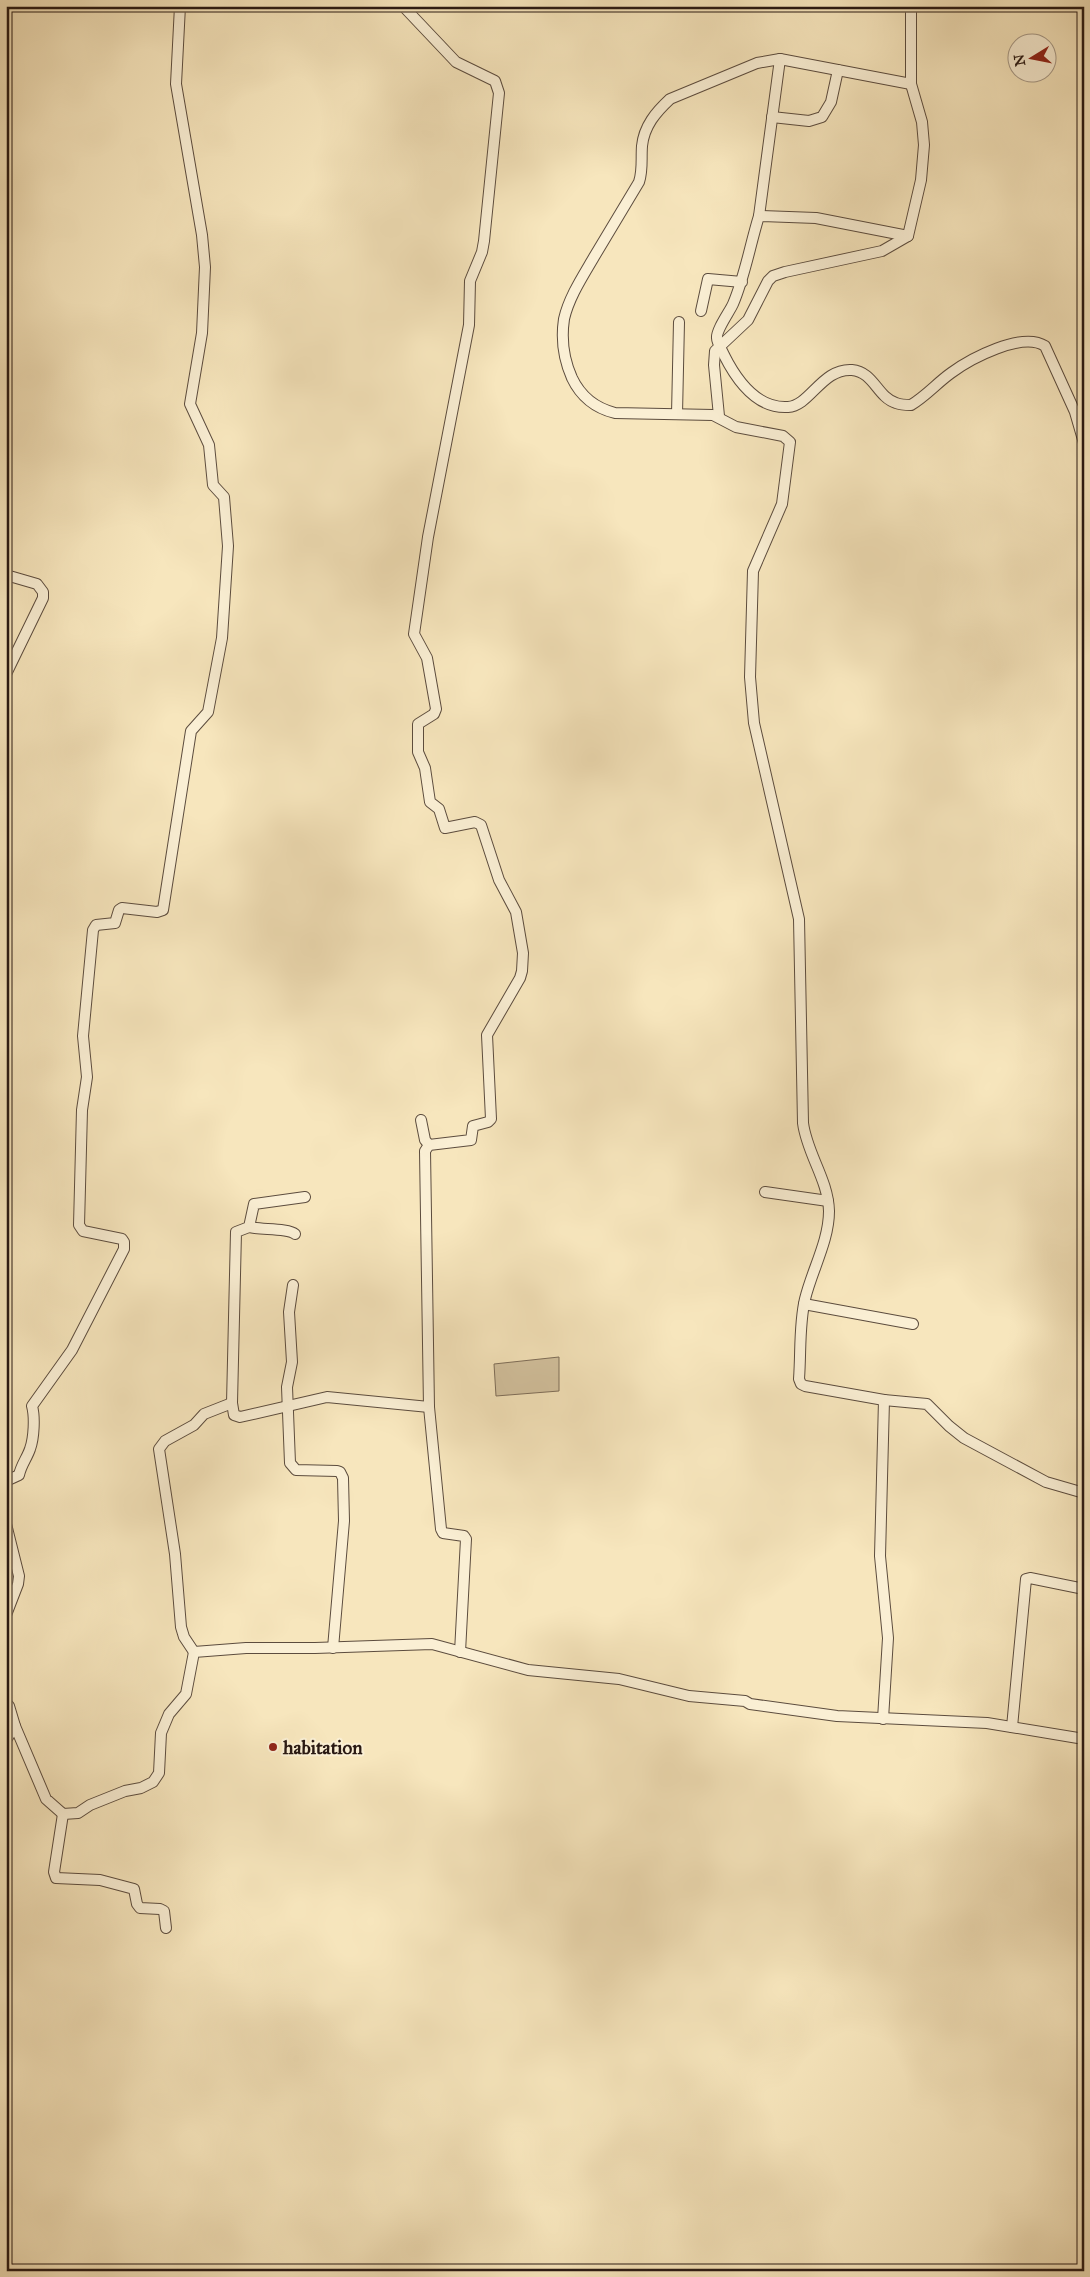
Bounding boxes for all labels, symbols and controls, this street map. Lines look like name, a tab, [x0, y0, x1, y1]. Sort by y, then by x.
north arrow	[1008, 32, 1058, 82]
text: N	[1010, 53, 1029, 67]
place label: habitation	[282, 1736, 363, 1759]
marker: habitation	[267, 1741, 279, 1753]

